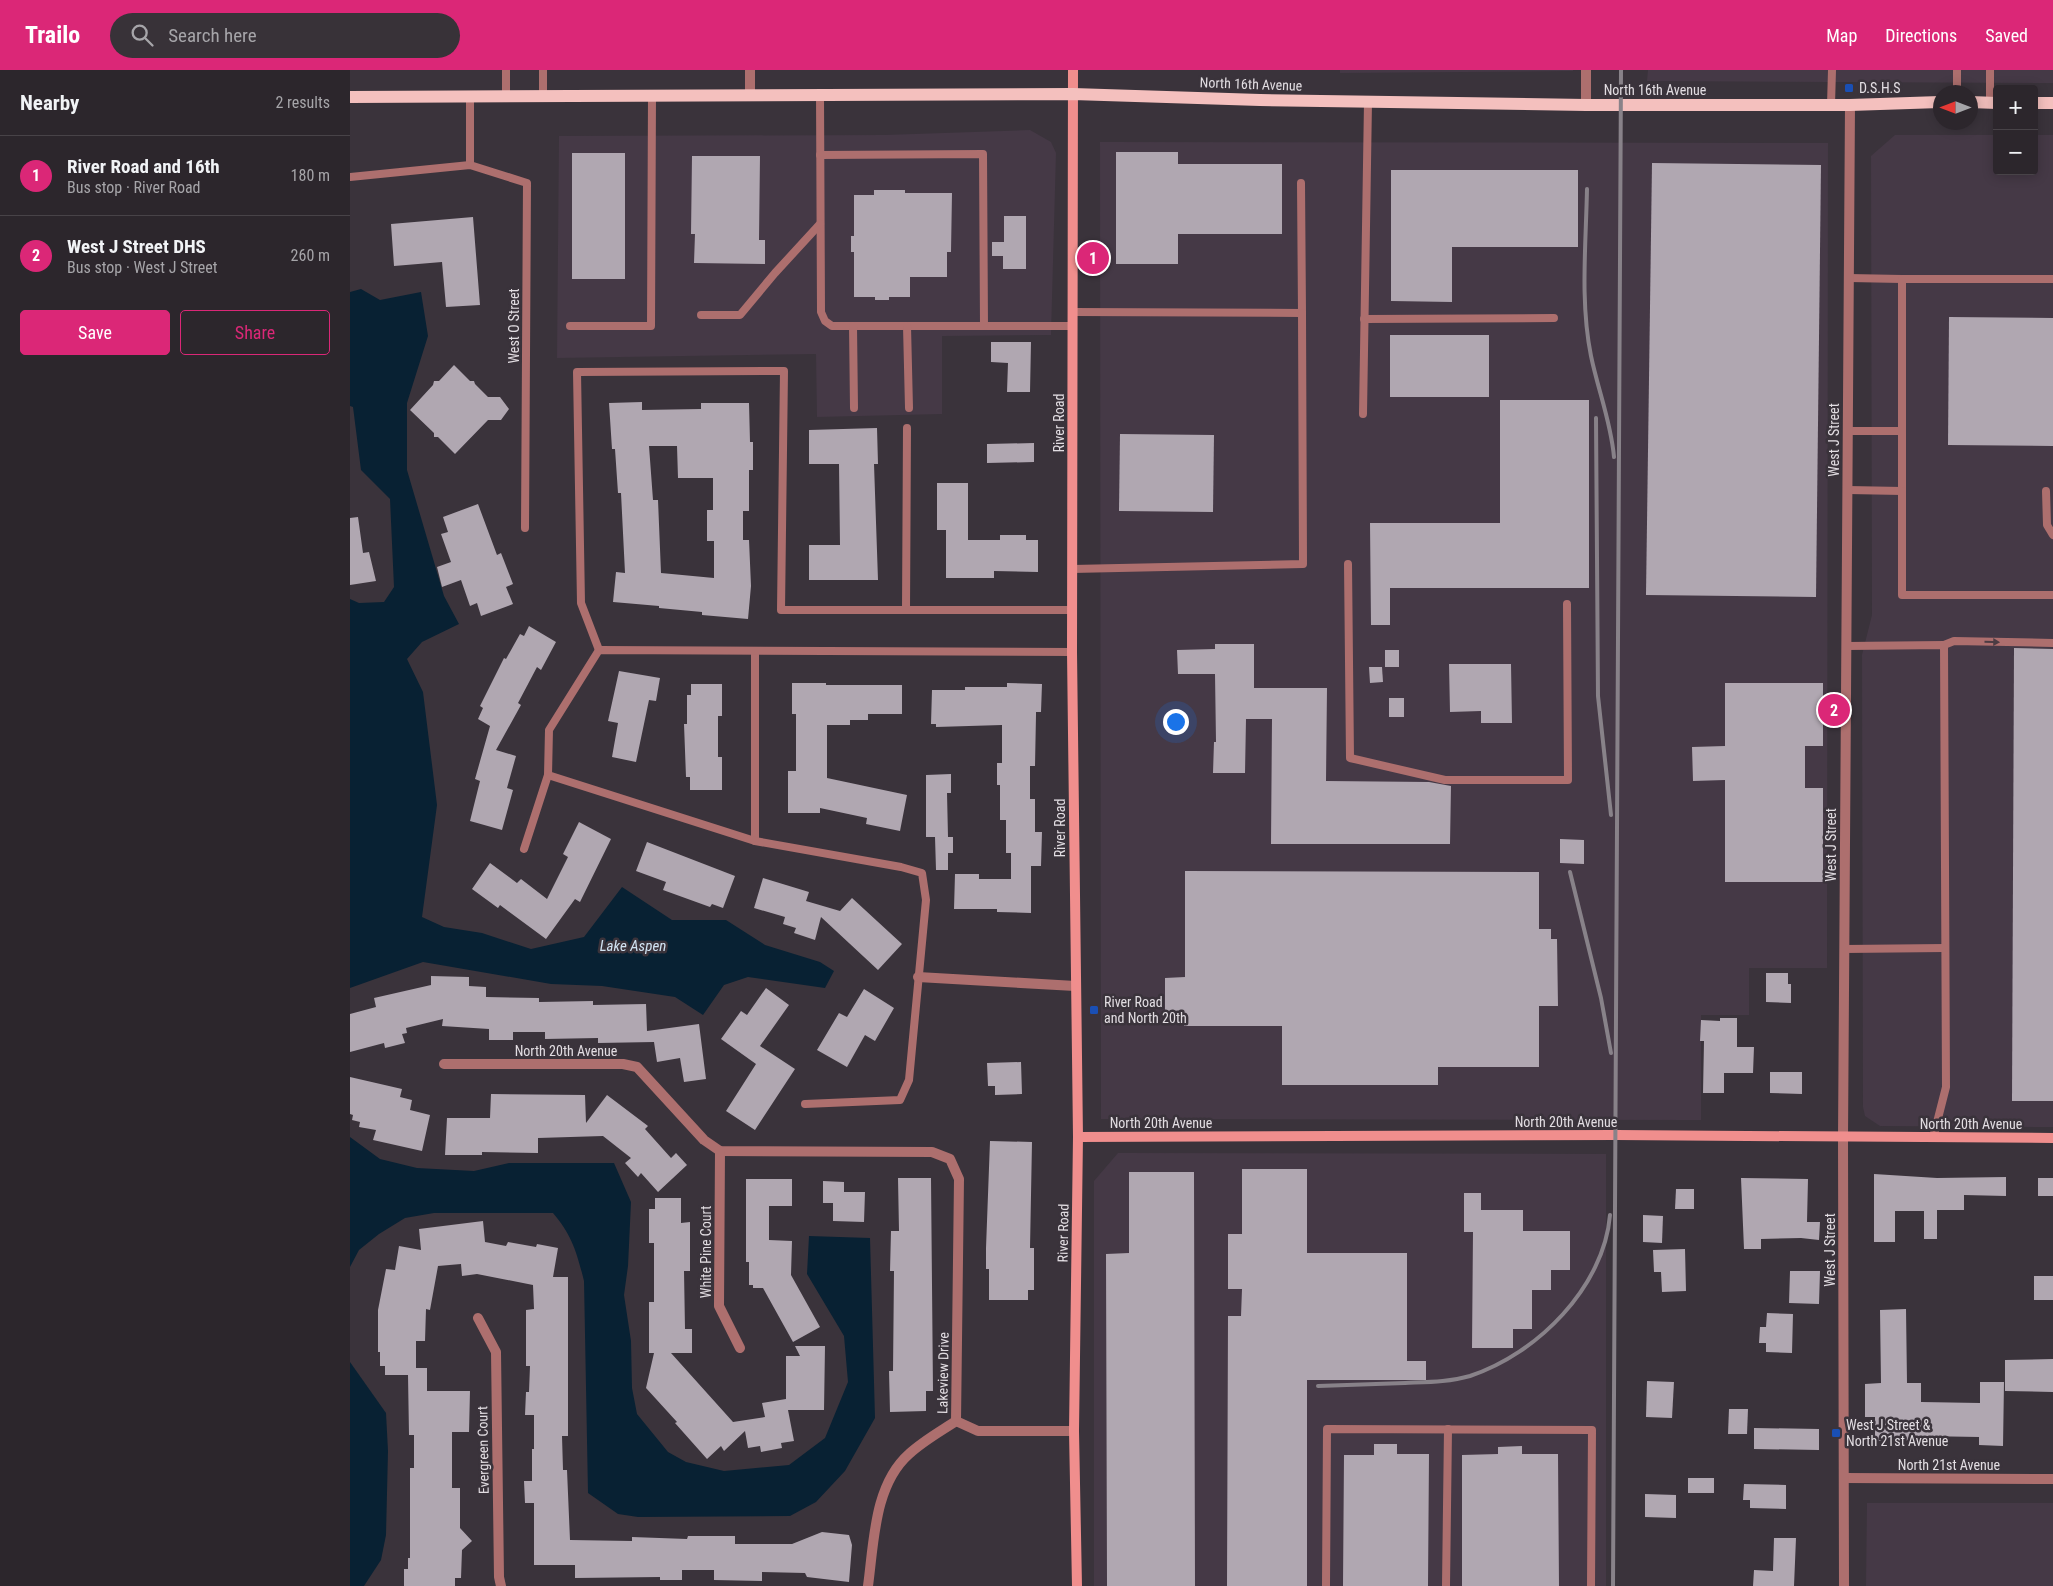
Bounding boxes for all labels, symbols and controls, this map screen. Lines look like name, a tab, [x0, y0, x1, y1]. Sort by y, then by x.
search box	[110, 13, 460, 58]
text: Trailo	[25, 21, 80, 49]
icon: search	[128, 21, 156, 49]
text: Search here	[168, 24, 257, 47]
text: Map	[1826, 25, 1857, 46]
text: Directions	[1885, 25, 1957, 46]
text: Saved	[1985, 25, 2028, 46]
street label: North 16th Avenue	[1199, 74, 1303, 94]
place label: D.S.H.S	[1859, 80, 1901, 96]
street label: North 16th Avenue	[1604, 82, 1707, 98]
marker: D.S.H.S	[1843, 82, 1855, 94]
north arrow	[1933, 85, 1978, 130]
map controls	[1993, 85, 2038, 175]
button: +	[1993, 85, 2038, 130]
text: Nearby	[20, 91, 79, 115]
text: 2 results	[275, 93, 330, 112]
button: −	[1993, 130, 2038, 175]
text: River Road and 16th	[67, 155, 220, 178]
text: 1	[32, 166, 40, 185]
text: 180 m	[291, 166, 330, 185]
text: Bus stop · River Road	[67, 178, 201, 197]
text: West J Street DHS	[67, 235, 206, 258]
pin: 1	[1077, 239, 1109, 277]
text: 2	[32, 246, 40, 265]
text: 260 m	[291, 246, 330, 265]
text: Bus stop · West J Street	[67, 258, 218, 277]
street label: West O Street	[506, 288, 522, 364]
button: Save	[20, 310, 170, 355]
button: Share	[180, 310, 330, 355]
street label: River Road	[1051, 394, 1067, 452]
street label: West J Street	[1826, 403, 1842, 477]
one-way arrow	[1984, 638, 2000, 646]
pin: 2	[1818, 691, 1850, 729]
your location	[1163, 709, 1189, 735]
street label: River Road	[1052, 799, 1068, 857]
street label: West J Street	[1823, 808, 1839, 882]
water label: Lake Aspen	[600, 937, 666, 955]
place label: River Road and North 20th	[1104, 994, 1187, 1026]
marker: River Road and North 20th	[1088, 1004, 1100, 1016]
street label: North 20th Avenue	[515, 1043, 618, 1059]
street label: North 20th Avenue	[1515, 1114, 1618, 1130]
street label: North 20th Avenue	[1110, 1115, 1213, 1131]
street label: North 20th Avenue	[1920, 1116, 2023, 1132]
street label: River Road	[1054, 1204, 1072, 1262]
street label: White Pine Court	[698, 1206, 714, 1298]
street label: West J Street	[1822, 1213, 1838, 1287]
street label: Lakeview Drive	[934, 1331, 952, 1414]
street label: Evergreen Court	[474, 1406, 492, 1494]
place label: West J Street & North 21st Avenue	[1846, 1417, 1949, 1449]
marker: West J Street & North 21st Avenue	[1830, 1427, 1842, 1439]
street label: North 21st Avenue	[1898, 1457, 2001, 1473]

